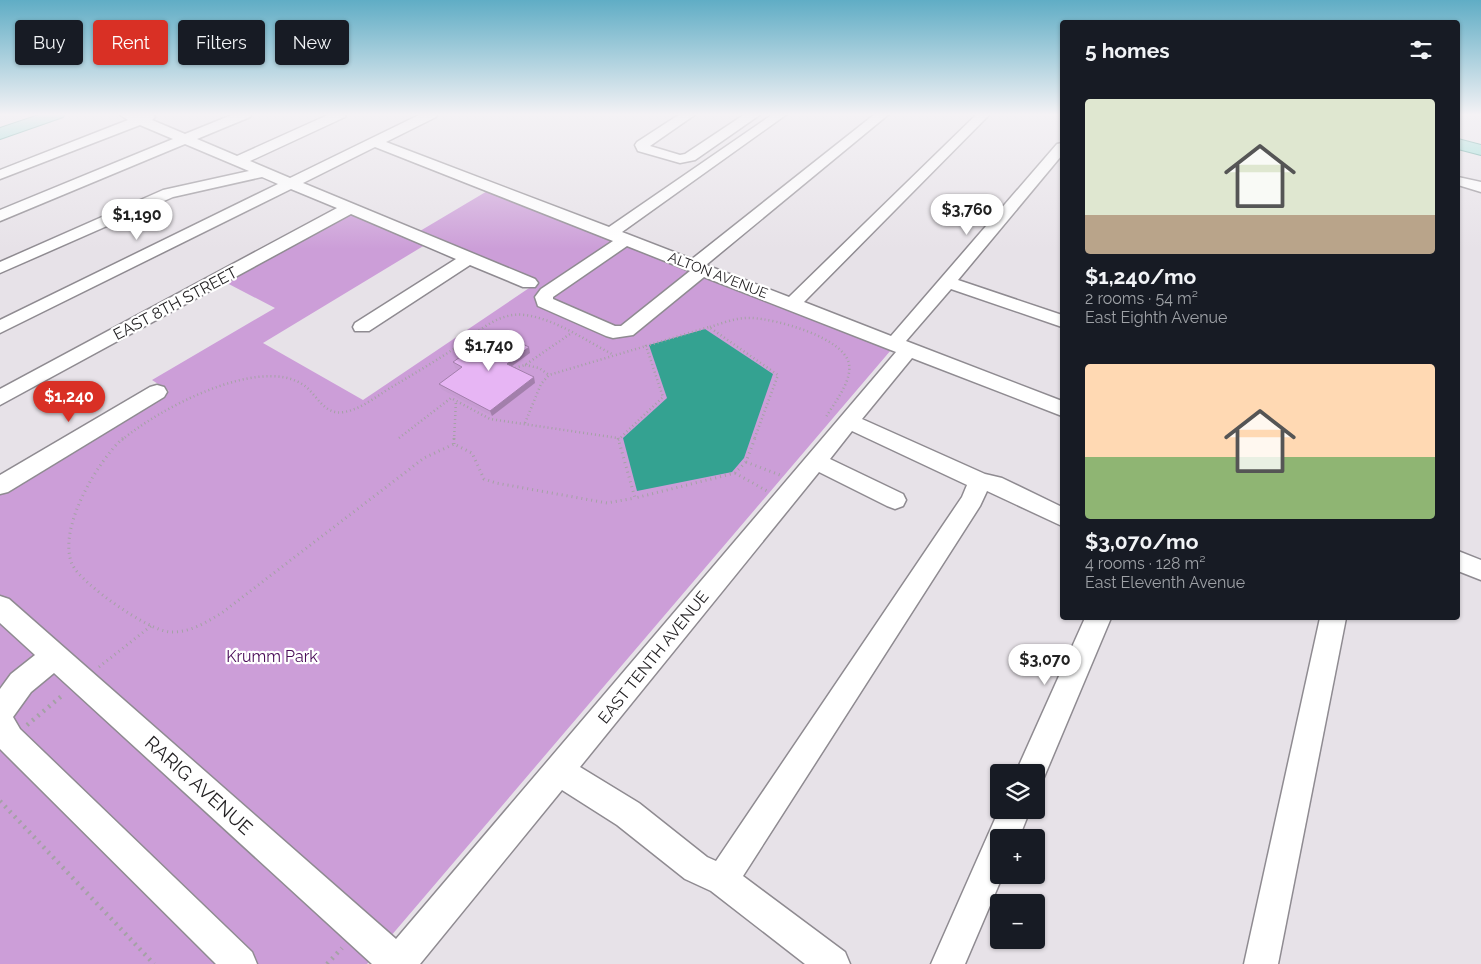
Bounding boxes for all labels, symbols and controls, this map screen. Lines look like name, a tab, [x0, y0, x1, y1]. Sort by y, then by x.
chip: Buy	[15, 20, 83, 65]
chip: Rent	[93, 20, 168, 65]
chip: Filters	[178, 20, 265, 65]
chip: New	[275, 20, 349, 65]
icon: filters	[1407, 36, 1435, 64]
text: 5 homes	[1085, 38, 1170, 63]
icon: home	[1215, 131, 1305, 221]
pin: $3,760	[926, 194, 1008, 236]
pin: $1,190	[96, 198, 178, 241]
text: $3,760	[942, 200, 992, 219]
text: $1,190	[113, 205, 161, 224]
street label: ALTON AVENUE	[666, 249, 770, 301]
street label: EAST 8TH STREET	[110, 263, 241, 344]
text: $1,240/mo	[1085, 264, 1196, 289]
text: 2 rooms · 54 m²	[1085, 289, 1198, 308]
text: East Eighth Avenue	[1085, 308, 1227, 327]
pin: $1,740	[448, 330, 530, 372]
text: $1,740	[465, 336, 513, 355]
pin: $1,240	[28, 380, 110, 423]
text: $1,240	[44, 387, 94, 406]
icon: home	[1215, 396, 1305, 486]
text: $3,070/mo	[1085, 529, 1198, 554]
text: 4 rooms · 128 m²	[1085, 554, 1206, 573]
text: East Eleventh Avenue	[1085, 573, 1245, 592]
street label: EAST TENTH AVENUE	[594, 587, 713, 727]
pin: $3,070	[1004, 644, 1086, 686]
park label: Krumm Park	[226, 647, 318, 666]
text: $3,070	[1019, 650, 1071, 669]
street label: RARIG AVENUE	[141, 731, 257, 839]
map controls	[990, 764, 1045, 949]
button: layers	[990, 764, 1045, 819]
button: +	[990, 829, 1045, 884]
button: −	[990, 894, 1045, 949]

